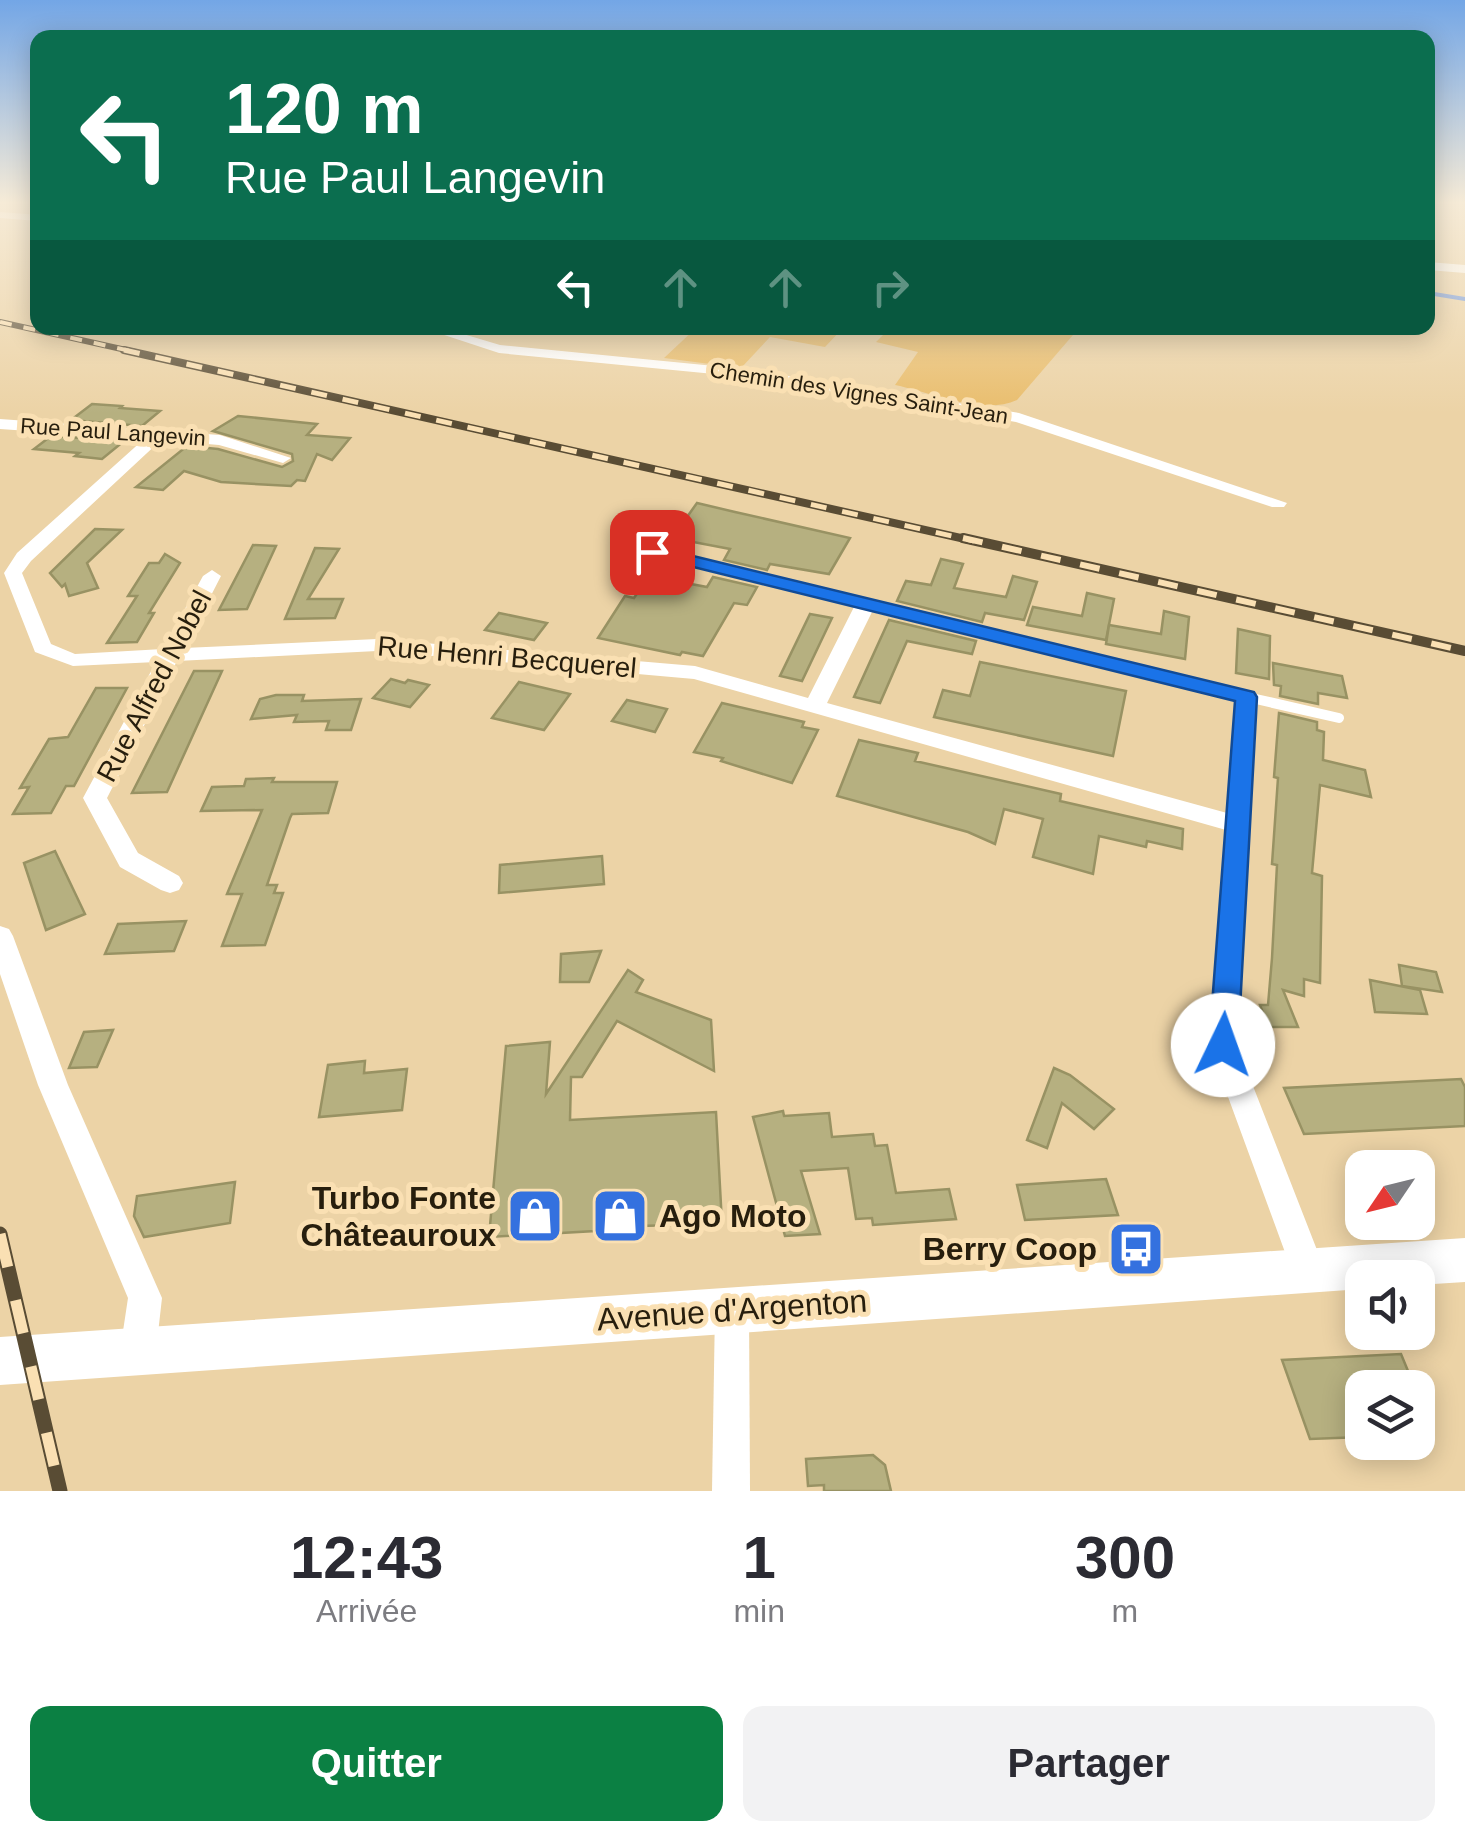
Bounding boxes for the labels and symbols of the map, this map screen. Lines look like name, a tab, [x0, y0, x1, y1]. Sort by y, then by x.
street label: Chemin des Vignes Saint-Jean	[708, 357, 1010, 429]
street label: Rue Paul Langevin	[19, 413, 207, 451]
pin	[610, 510, 695, 595]
street label: Rue Alfred Nobel	[91, 585, 217, 787]
street label: Rue Henri Becquerel	[376, 630, 638, 684]
position arrow	[1171, 993, 1275, 1097]
north arrow	[1345, 1150, 1435, 1240]
place label: Turbo Fonte Châteauroux	[300, 1180, 496, 1253]
shop icon: Turbo Fonte Châteauroux	[505, 1186, 565, 1246]
shop icon: Ago Moto	[590, 1186, 650, 1246]
place label: Ago Moto	[659, 1198, 807, 1234]
bus stop icon: Berry Coop	[1106, 1219, 1166, 1279]
place label: Berry Coop	[923, 1231, 1097, 1267]
street label: Avenue d'Argenton	[596, 1283, 868, 1337]

